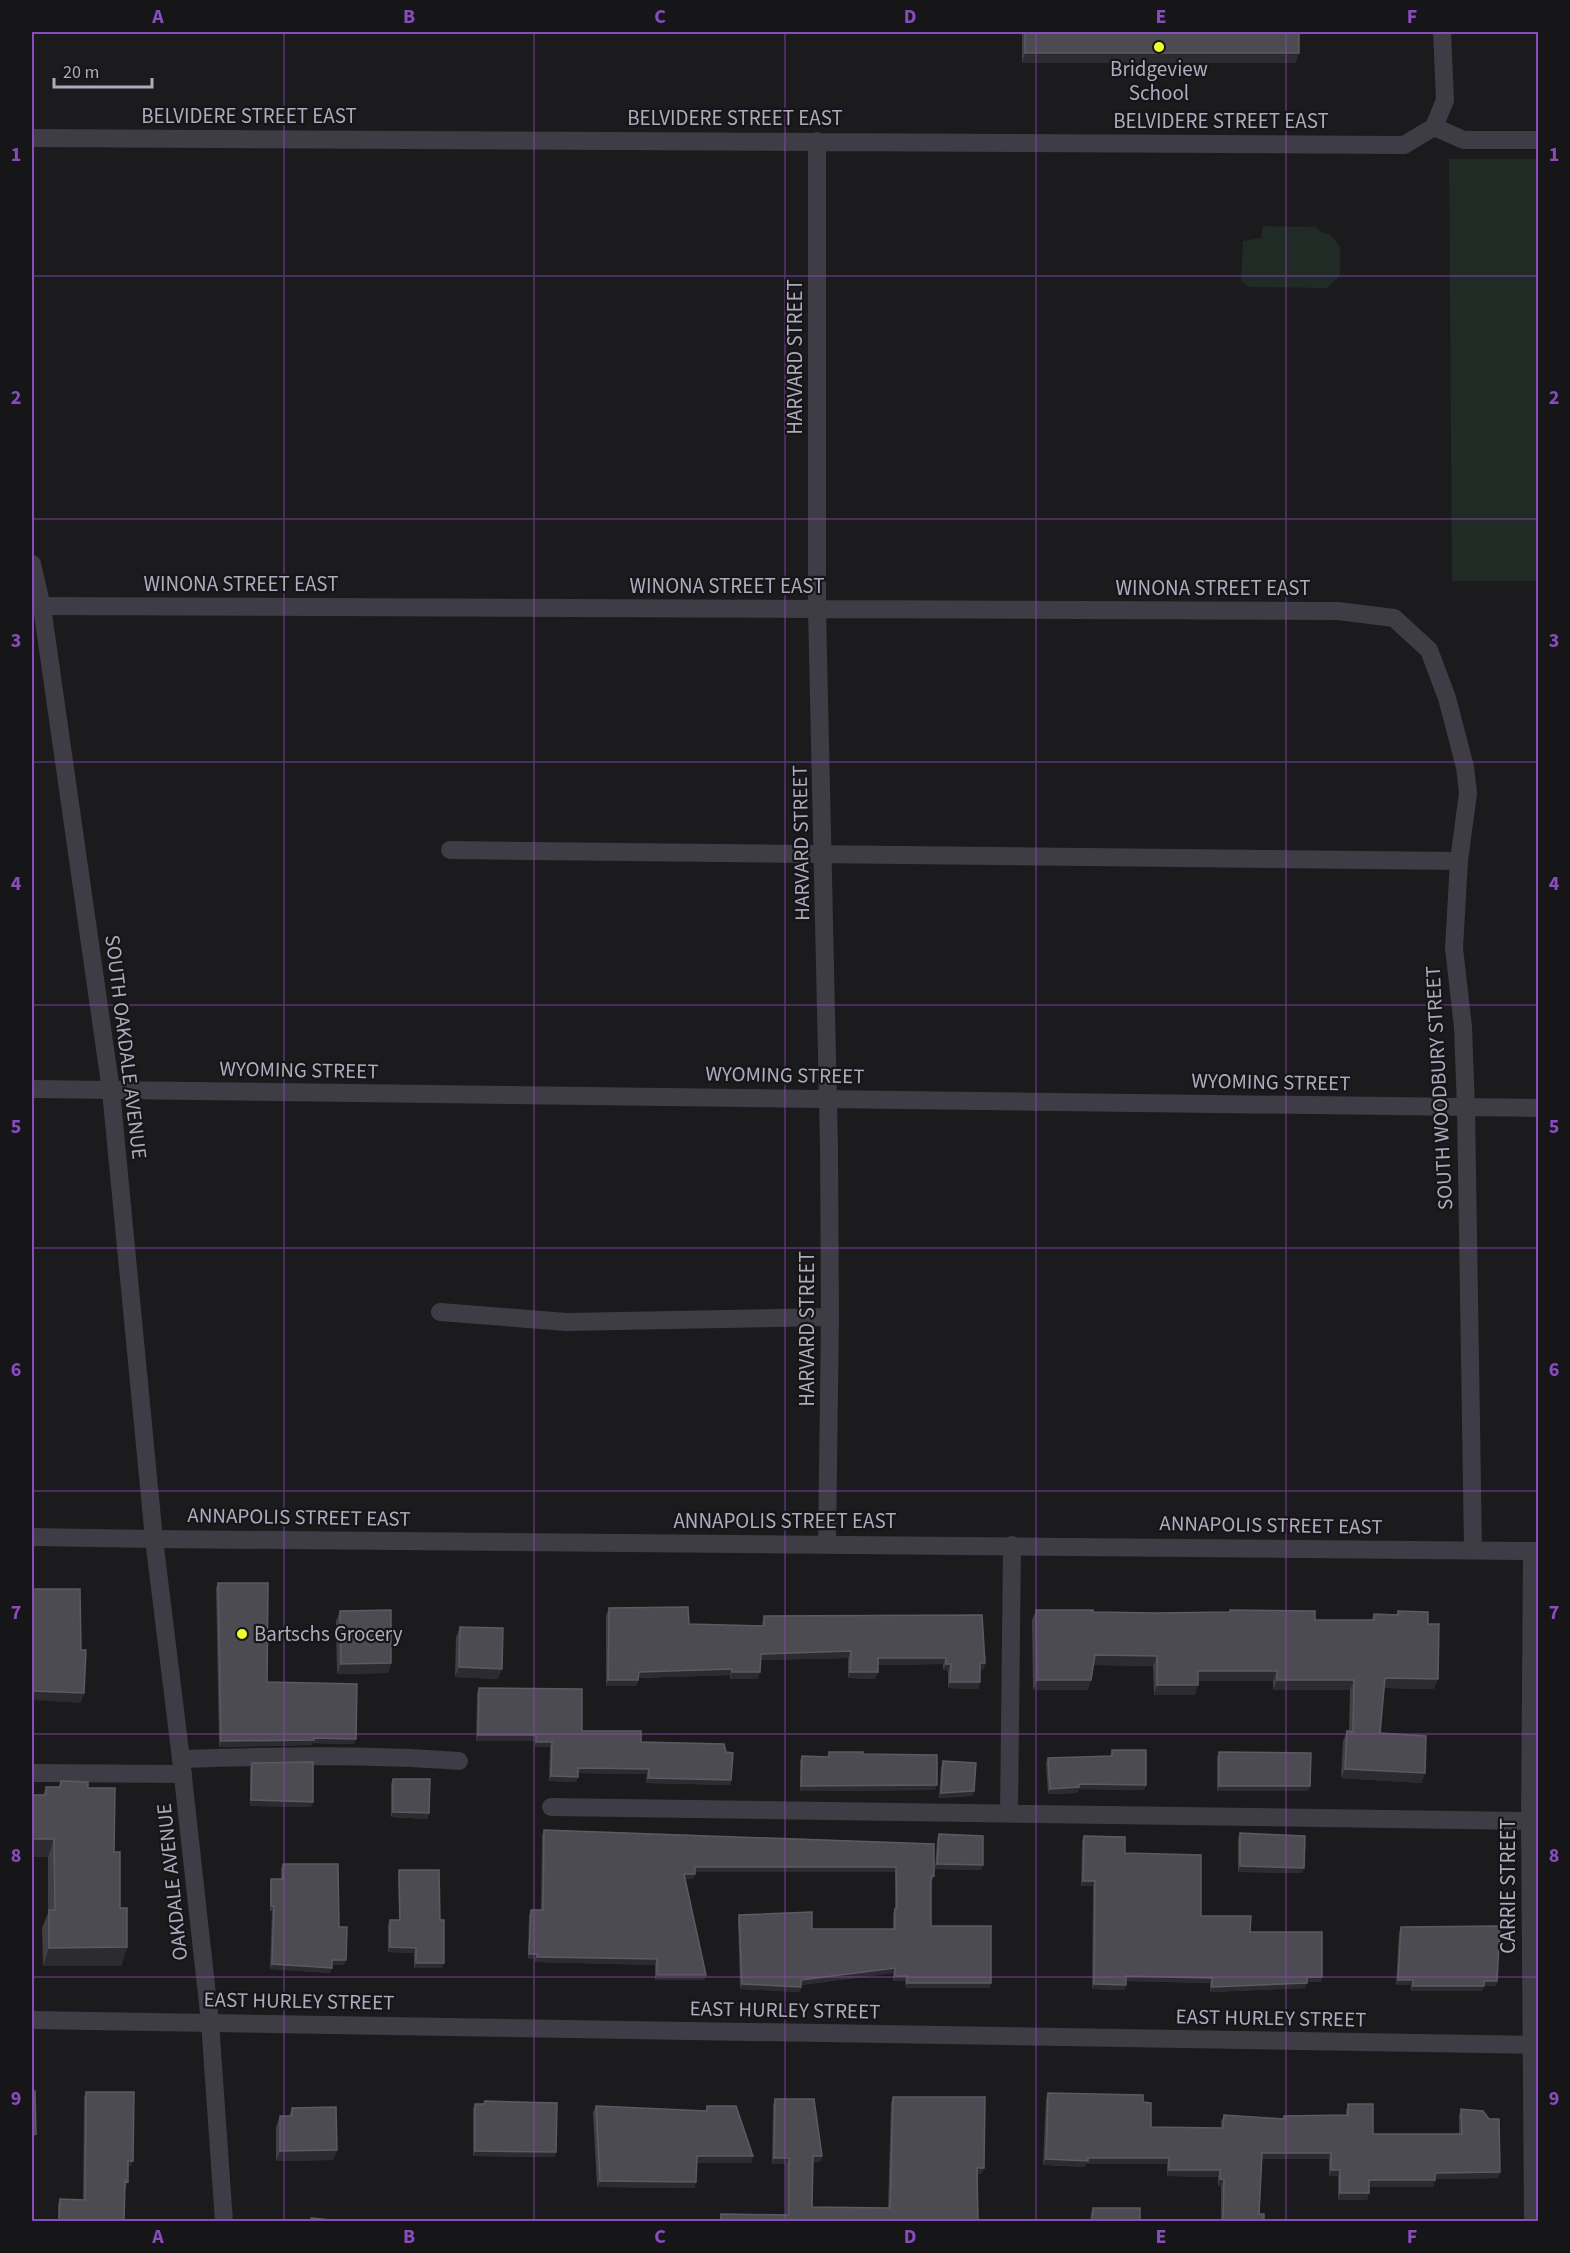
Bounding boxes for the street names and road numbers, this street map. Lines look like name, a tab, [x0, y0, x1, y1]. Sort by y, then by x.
street label: BELVIDERE STREET EAST	[141, 101, 357, 131]
street label: BELVIDERE STREET EAST	[627, 103, 843, 133]
street label: BELVIDERE STREET EAST	[1113, 106, 1329, 136]
street label: HARVARD STREET	[780, 279, 810, 435]
street label: WINONA STREET EAST	[144, 569, 338, 599]
street label: WINONA STREET EAST	[630, 571, 824, 601]
street label: WINONA STREET EAST	[1116, 573, 1310, 603]
street label: HARVARD STREET	[785, 765, 817, 921]
street label: SOUTH OAKDALE AVENUE	[97, 933, 155, 1161]
street label: SOUTH WOODBURY STREET	[1418, 965, 1460, 1211]
street label: WYOMING STREET	[219, 1054, 379, 1086]
street label: WYOMING STREET	[705, 1059, 865, 1091]
street label: WYOMING STREET	[1191, 1066, 1351, 1098]
street label: HARVARD STREET	[792, 1251, 822, 1407]
street label: ANNAPOLIS STREET EAST	[187, 1500, 411, 1534]
street label: ANNAPOLIS STREET EAST	[673, 1506, 897, 1536]
street label: ANNAPOLIS STREET EAST	[1159, 1508, 1383, 1542]
street label: OAKDALE AVENUE	[149, 1802, 195, 1962]
street label: CARRIE STREET	[1493, 1818, 1523, 1954]
street label: EAST HURLEY STREET	[203, 1984, 395, 2018]
street label: EAST HURLEY STREET	[689, 1993, 881, 2027]
street label: EAST HURLEY STREET	[1175, 2001, 1367, 2035]

